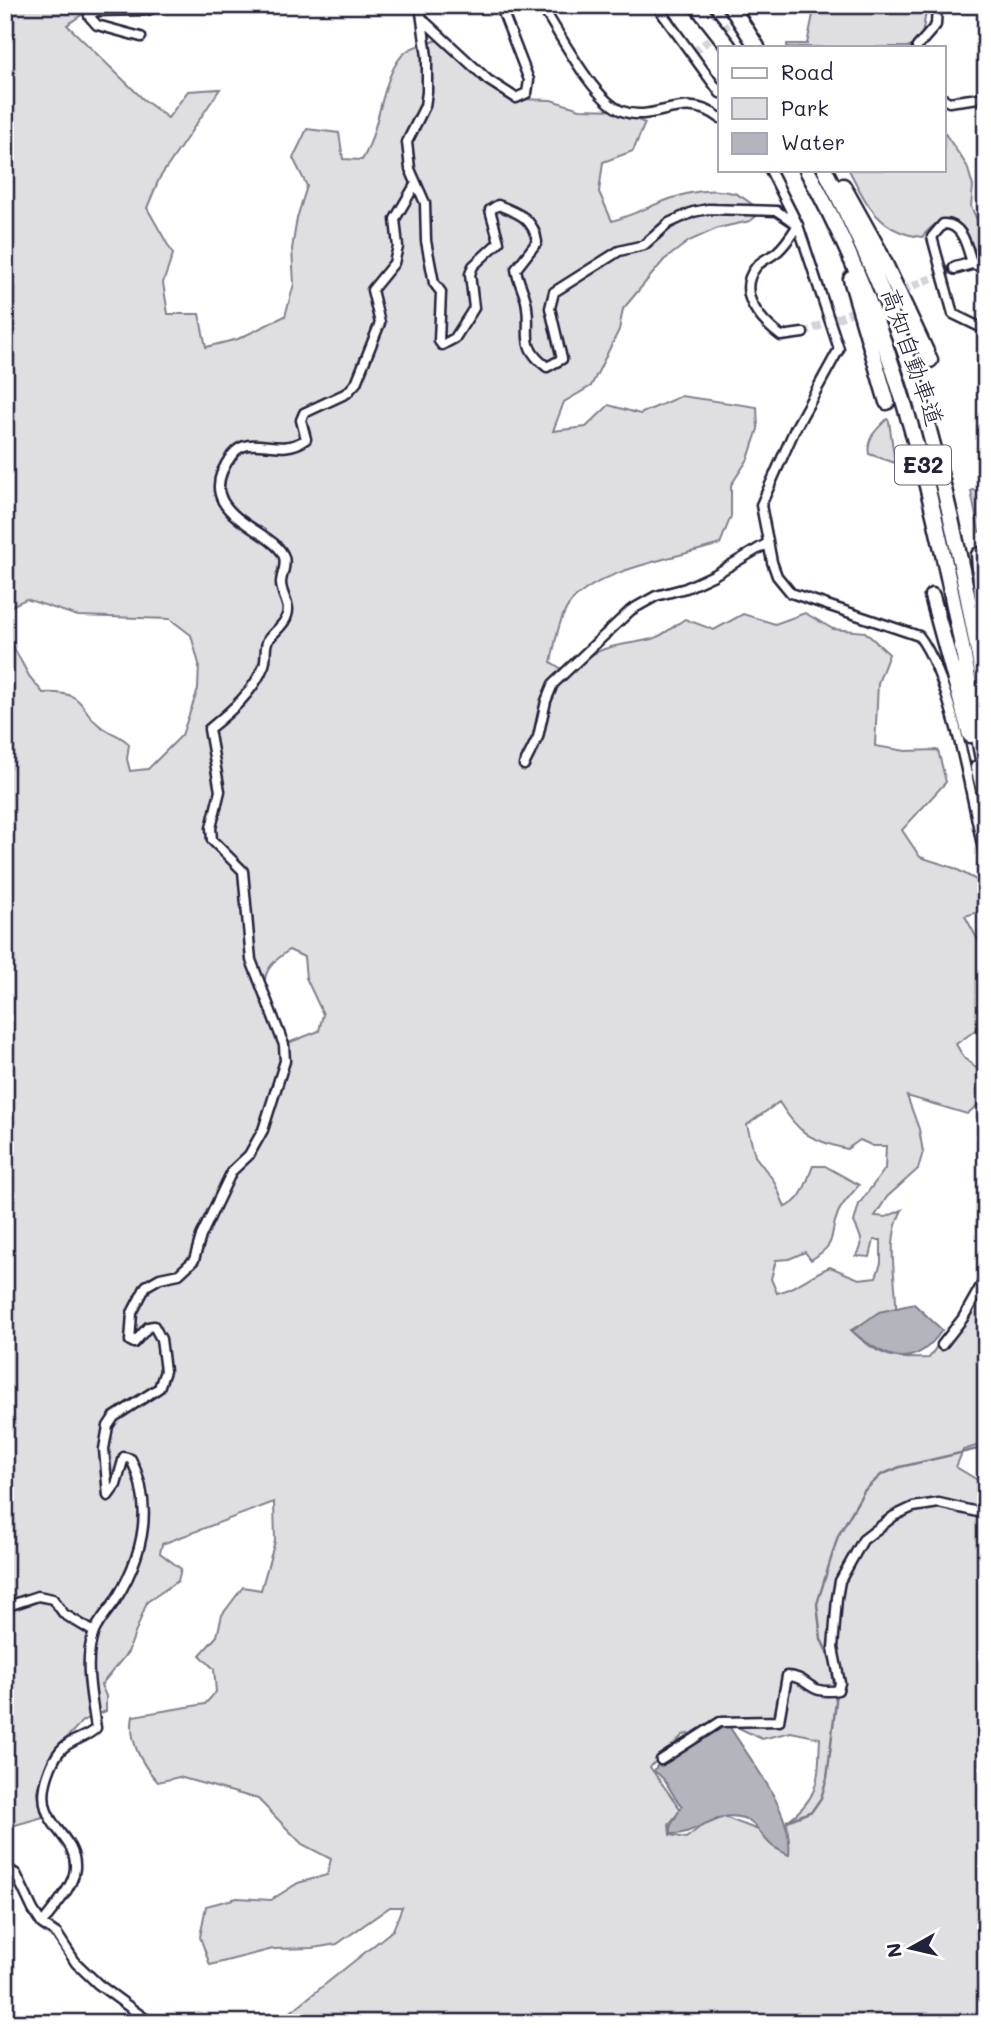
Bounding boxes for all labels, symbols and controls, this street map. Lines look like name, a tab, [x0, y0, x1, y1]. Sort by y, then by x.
legend	[718, 46, 946, 172]
text: Road	[781, 58, 833, 85]
text: Park	[781, 94, 829, 121]
text: Water	[781, 128, 845, 155]
street label: 高知自動車道	[875, 283, 952, 430]
road number: E32	[895, 446, 951, 485]
north arrow	[876, 1912, 946, 1982]
text: N	[880, 1942, 907, 1959]

